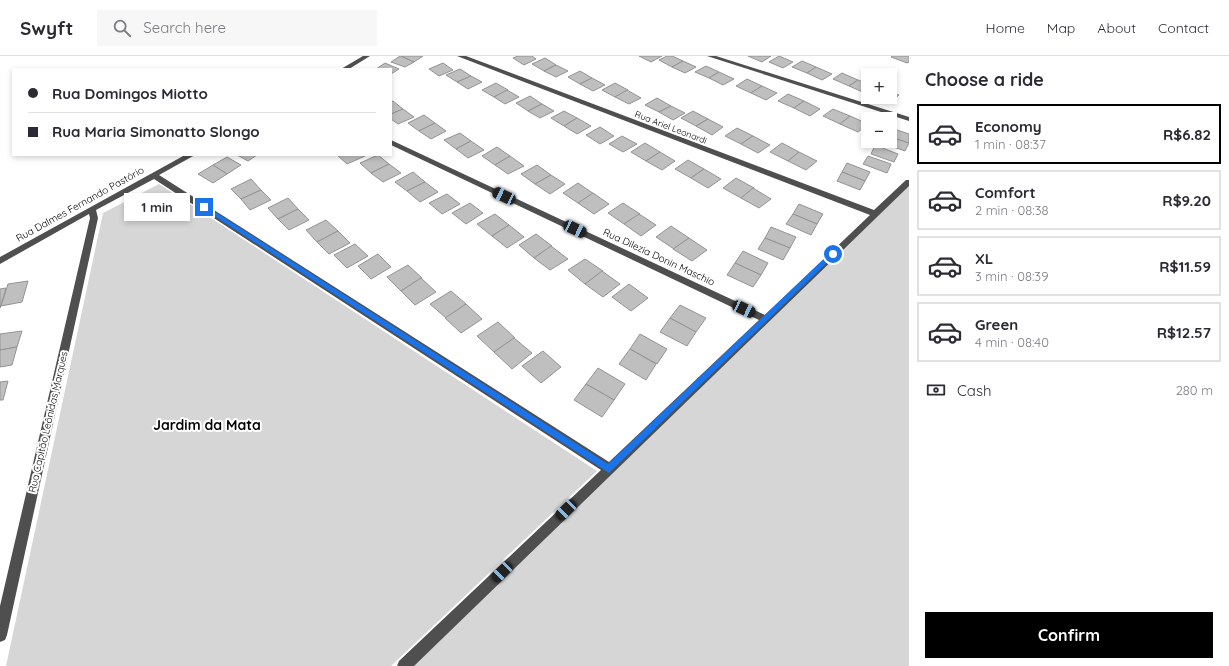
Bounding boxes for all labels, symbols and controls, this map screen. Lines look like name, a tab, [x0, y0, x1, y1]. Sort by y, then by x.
search box	[97, 10, 377, 46]
text: Swyft	[20, 16, 73, 40]
icon: search	[111, 17, 133, 39]
text: Search here	[143, 18, 226, 37]
text: Home	[986, 19, 1025, 37]
text: Map	[1047, 19, 1075, 37]
text: About	[1097, 19, 1136, 37]
text: Contact	[1158, 19, 1209, 37]
map controls	[861, 68, 897, 148]
button: +	[861, 68, 897, 104]
text: Choose a ride	[925, 68, 1044, 91]
text: Rua Domingos Miotto	[52, 84, 208, 103]
street label: Rua Ariel Leonardi	[633, 108, 709, 146]
button: −	[861, 112, 897, 148]
icon: car	[927, 116, 963, 152]
text: Economy	[975, 117, 1042, 136]
text: Rua Maria Simonatto Slongo	[52, 122, 260, 141]
text: R$6.82	[1163, 125, 1211, 144]
text: 1 min · 08:37	[975, 136, 1046, 152]
street label: Rua Dalmes Fernando Pastório	[14, 163, 146, 245]
icon: car	[927, 182, 963, 218]
text: Comfort	[975, 183, 1036, 202]
car	[491, 185, 517, 207]
text: R$9.20	[1162, 191, 1211, 210]
callout: 1 min	[124, 193, 190, 221]
route end	[195, 198, 213, 216]
text: 1 min	[141, 199, 173, 215]
text: 2 min · 08:38	[975, 202, 1049, 218]
car	[562, 218, 588, 240]
street label: Rua Dilezia Donin Maschio	[601, 225, 717, 289]
route start	[824, 245, 842, 263]
icon: car	[927, 248, 963, 284]
text: XL	[975, 249, 993, 268]
text: R$11.59	[1159, 257, 1211, 276]
text: 3 min · 08:39	[975, 268, 1048, 284]
car	[731, 298, 757, 320]
icon: car	[927, 314, 963, 350]
text: Green	[975, 315, 1018, 334]
text: R$12.57	[1157, 323, 1211, 342]
text: 4 min · 08:40	[975, 334, 1049, 350]
street label: Rua Capitão Leônidas Marques	[25, 350, 71, 494]
icon: cash	[925, 379, 947, 401]
text: Cash	[957, 381, 991, 400]
text: 280 m	[1176, 382, 1213, 398]
district label: Jardim da Mata	[153, 416, 261, 434]
car	[553, 497, 579, 523]
car	[489, 559, 515, 585]
button: Confirm	[925, 612, 1213, 658]

